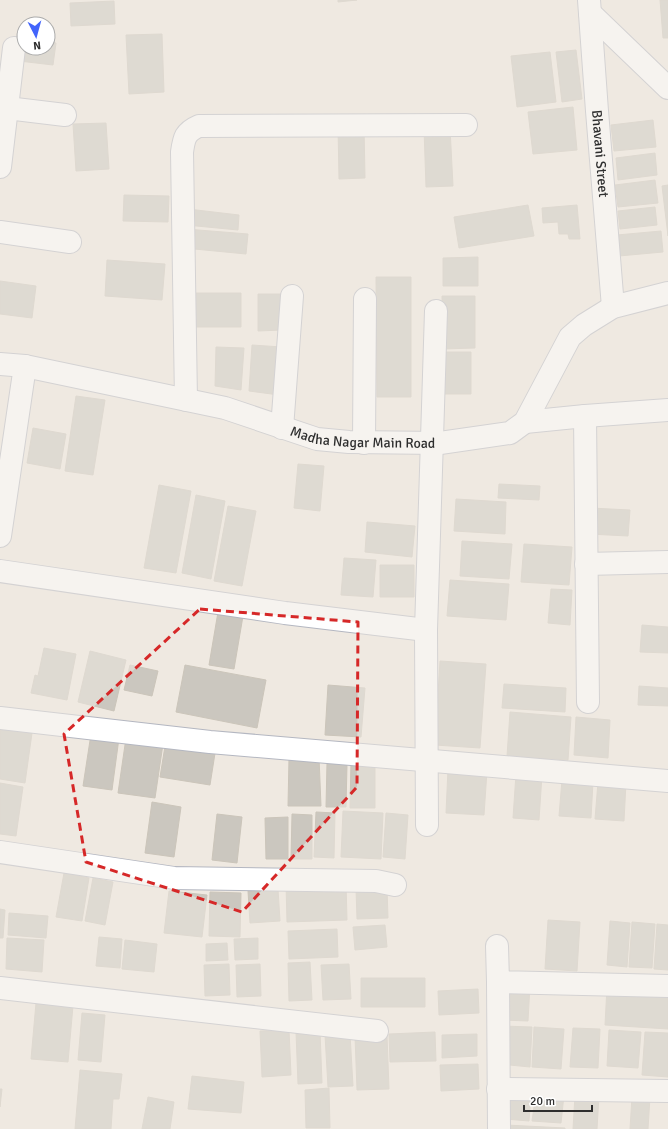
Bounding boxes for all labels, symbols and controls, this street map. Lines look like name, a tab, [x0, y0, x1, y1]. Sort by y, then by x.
north arrow	[16, 16, 56, 56]
text: N	[33, 39, 41, 52]
street label: Bhavani Street	[588, 109, 613, 198]
street label: Madha Nagar Main Road	[288, 422, 435, 451]
scale bar	[524, 1087, 592, 1113]
text: 20 m	[530, 1094, 555, 1109]

